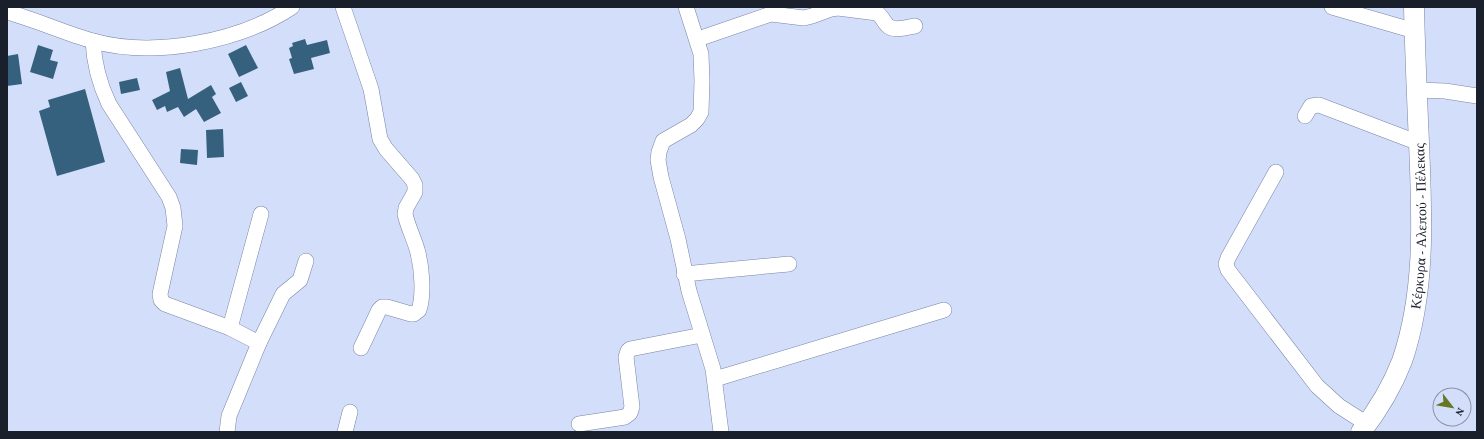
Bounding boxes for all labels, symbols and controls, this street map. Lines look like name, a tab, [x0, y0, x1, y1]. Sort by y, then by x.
street label: Κέρκυρα - Αλεπού - Πέλεκας	[1407, 142, 1429, 310]
north arrow	[1432, 387, 1472, 427]
text: N	[1453, 406, 1468, 419]

